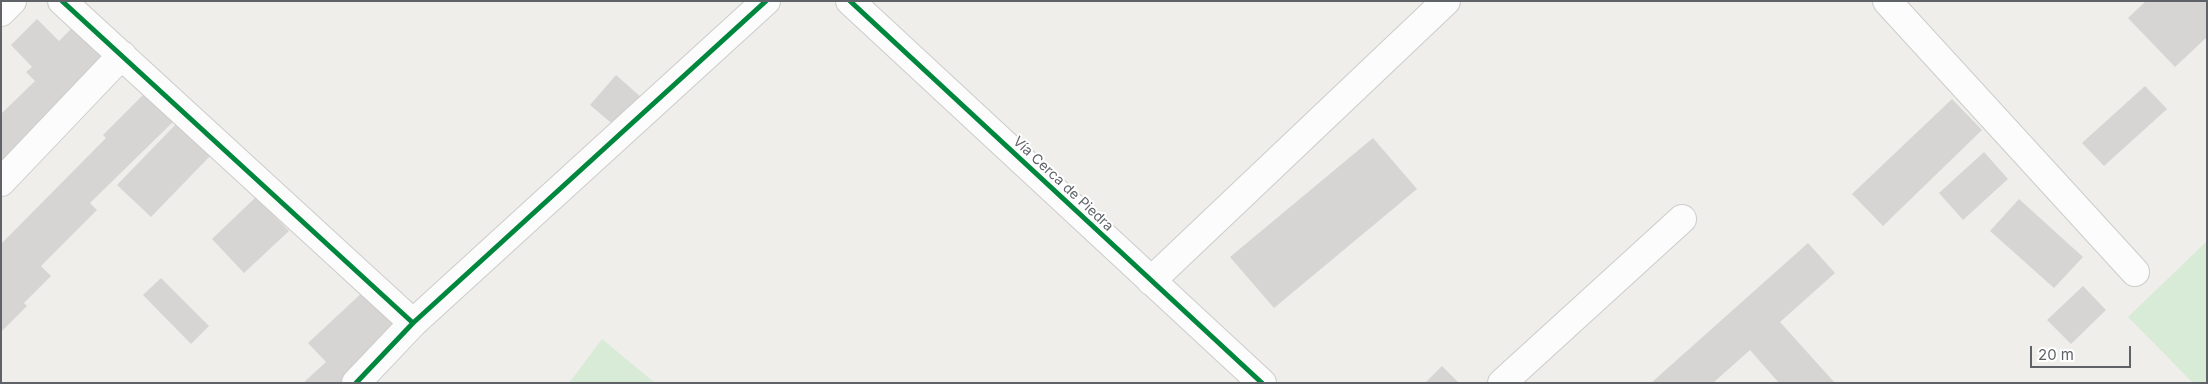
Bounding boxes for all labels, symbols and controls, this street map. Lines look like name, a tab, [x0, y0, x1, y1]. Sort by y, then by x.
street label: Vía Cerca de Piedra	[1009, 133, 1117, 235]
scale bar	[2033, 336, 2134, 368]
text: 20 m	[2038, 345, 2074, 364]

